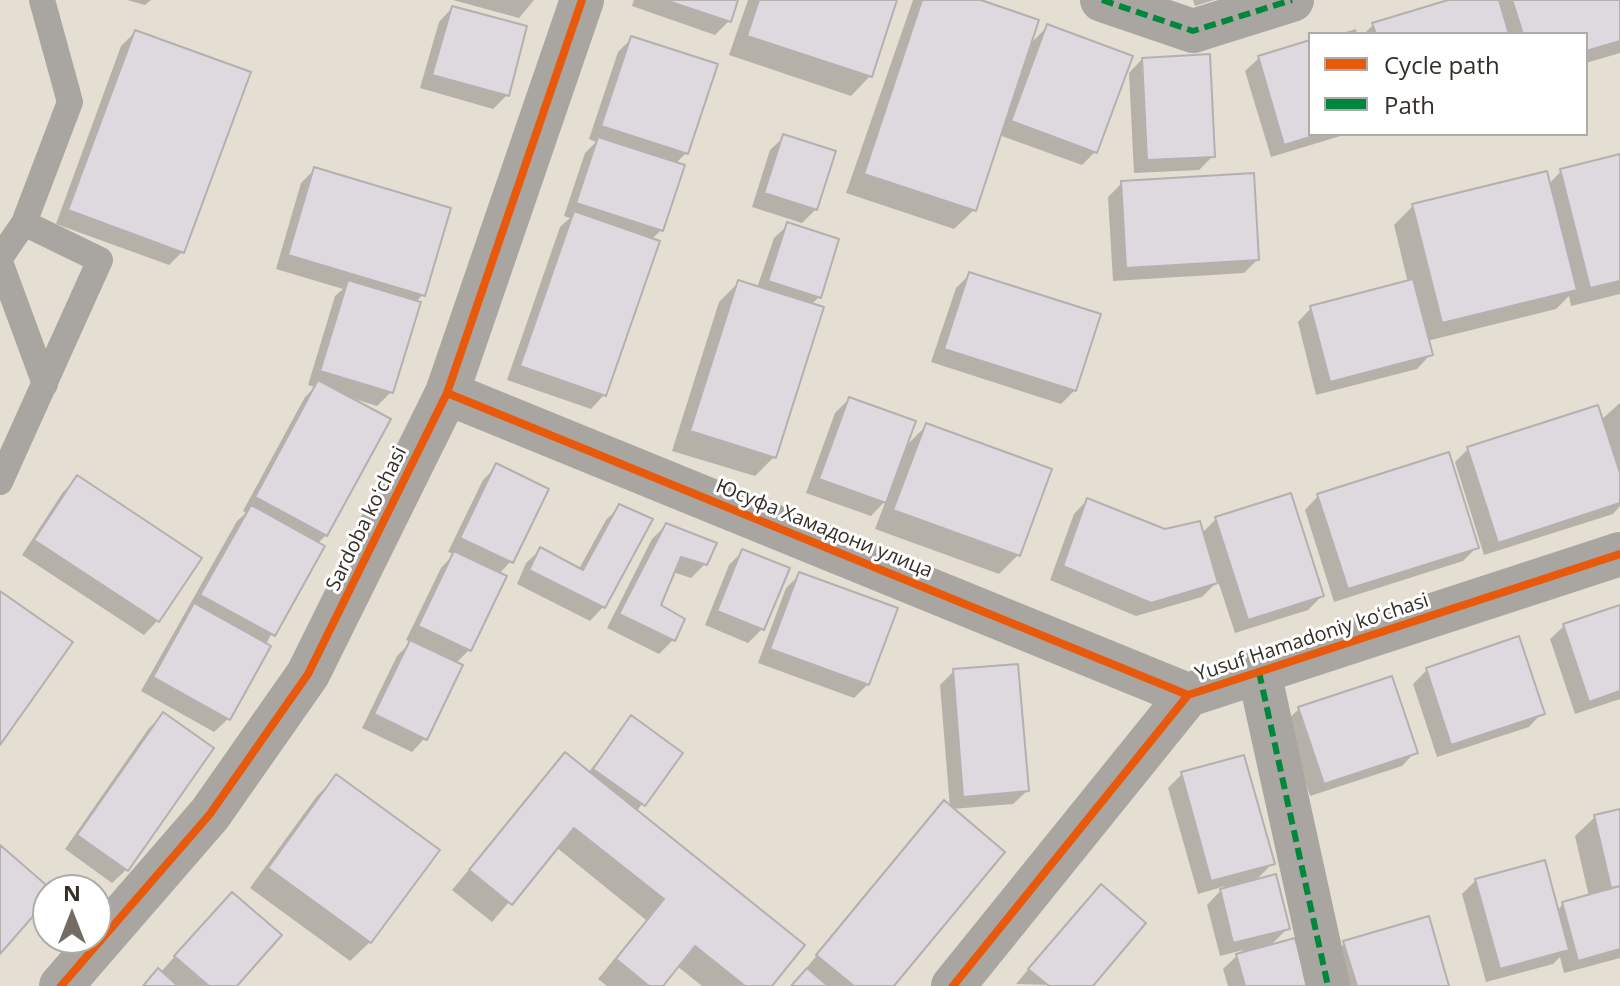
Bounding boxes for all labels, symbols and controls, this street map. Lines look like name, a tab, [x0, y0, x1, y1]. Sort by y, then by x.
legend	[1308, 32, 1588, 136]
text: Cycle path	[1384, 48, 1500, 81]
text: Path	[1384, 88, 1435, 121]
street label: Sardoba koʻchasi	[322, 443, 412, 595]
street label: Юсуфа Хамадони улица	[712, 475, 936, 583]
street label: Yusuf Hamadoniy koʻchasi	[1192, 589, 1432, 687]
north arrow	[32, 874, 112, 954]
text: N	[63, 877, 81, 907]

